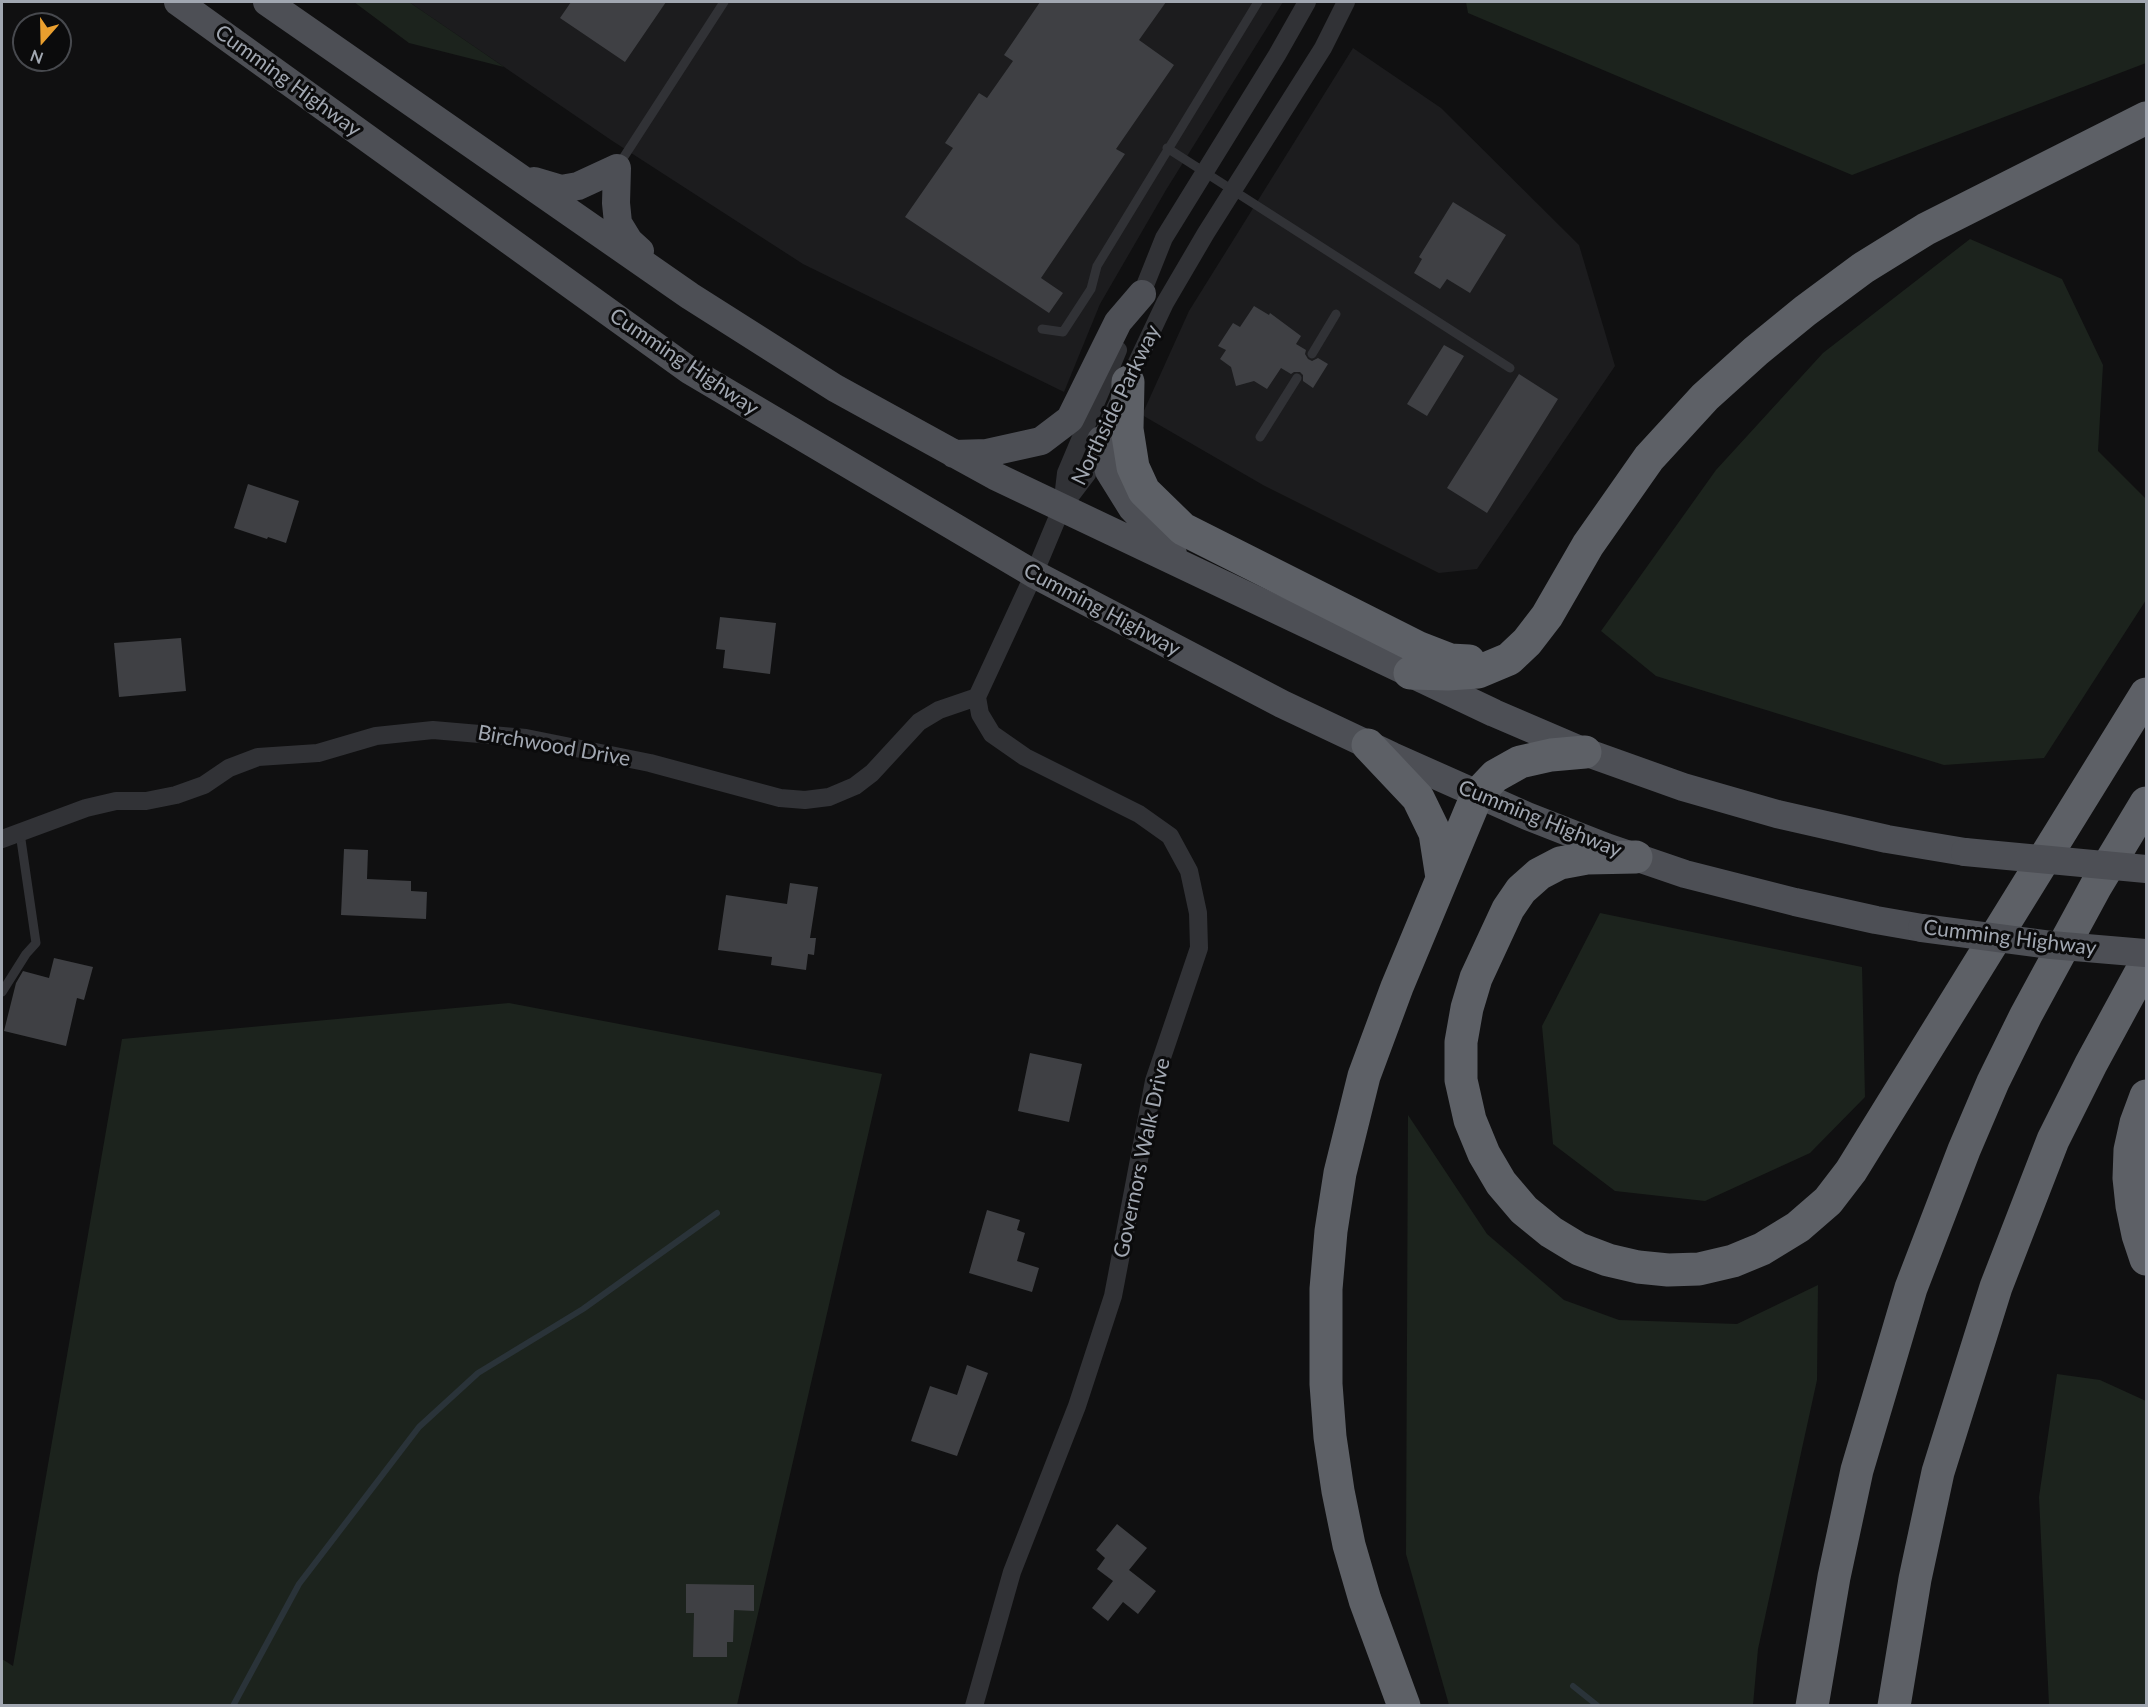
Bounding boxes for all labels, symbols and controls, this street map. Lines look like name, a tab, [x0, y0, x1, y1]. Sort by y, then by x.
north arrow	[12, 12, 72, 72]
street label: Cumming Highway	[210, 20, 366, 142]
text: N	[27, 46, 45, 69]
street label: Cumming Highway	[605, 303, 763, 421]
street label: Northside Parkway	[1066, 321, 1166, 489]
street label: Cumming Highway	[1019, 558, 1185, 662]
street label: Birchwood Drive	[476, 720, 632, 772]
street label: Cumming Highway	[1455, 775, 1625, 863]
street label: Cumming Highway	[1922, 915, 2098, 961]
street label: Governors Walk Drive	[1108, 1056, 1176, 1260]

